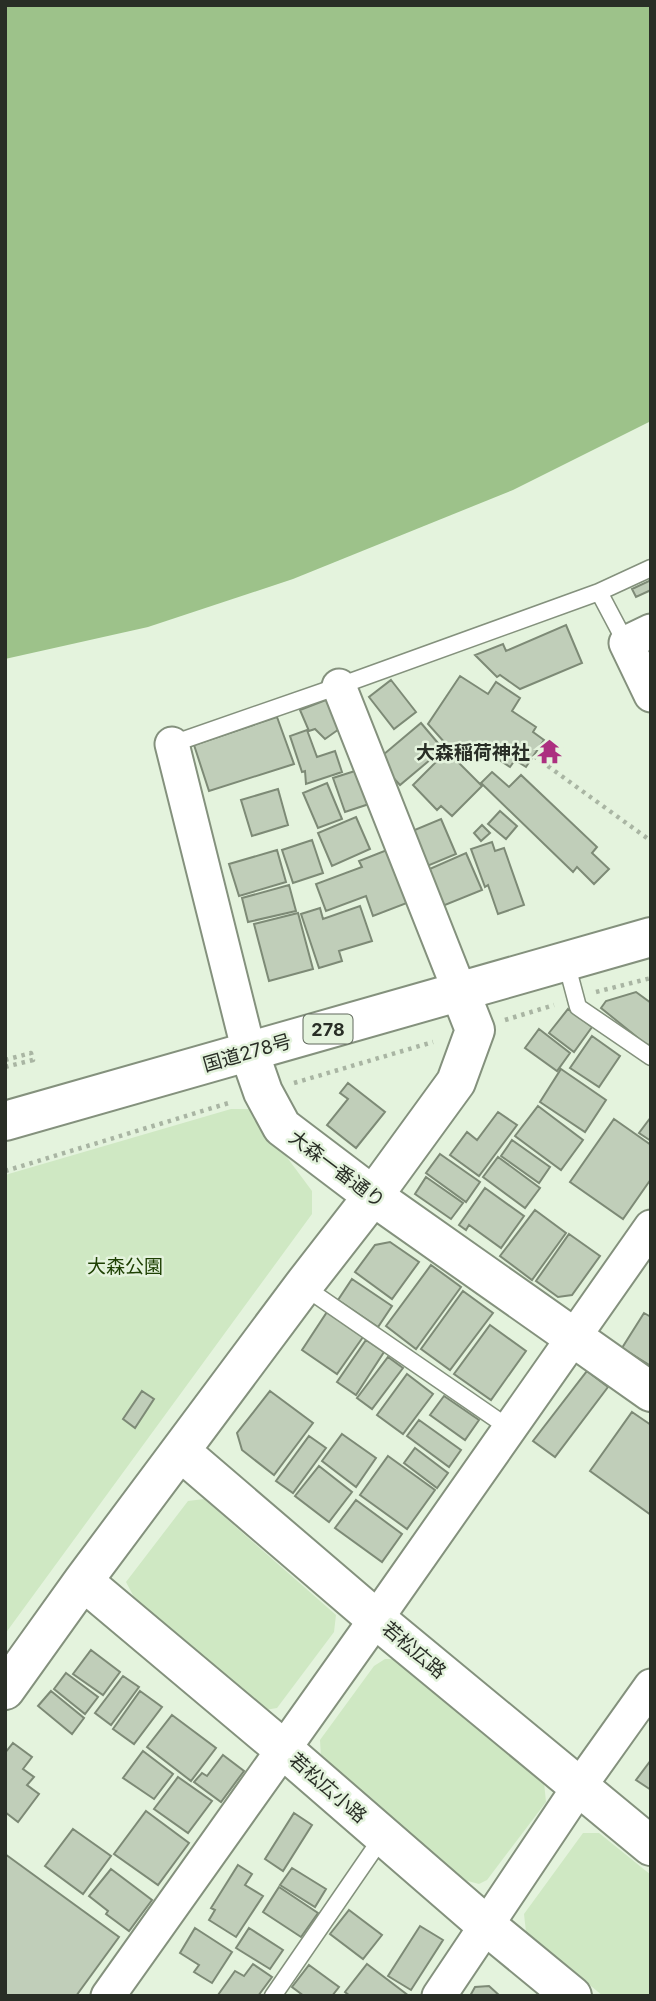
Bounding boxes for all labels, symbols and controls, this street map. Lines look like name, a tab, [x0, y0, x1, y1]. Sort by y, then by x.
temple icon: 大森稲荷神社	[536, 738, 564, 766]
place label: 大森稲荷神社	[416, 741, 530, 764]
road number: 278	[304, 1014, 352, 1044]
street label: 国道278号	[200, 1029, 294, 1077]
street label: 大森一番通り	[285, 1126, 389, 1212]
park label: 大森公園	[87, 1255, 163, 1278]
street label: 若松広路	[377, 1617, 451, 1683]
street label: 若松広小路	[285, 1748, 371, 1828]

